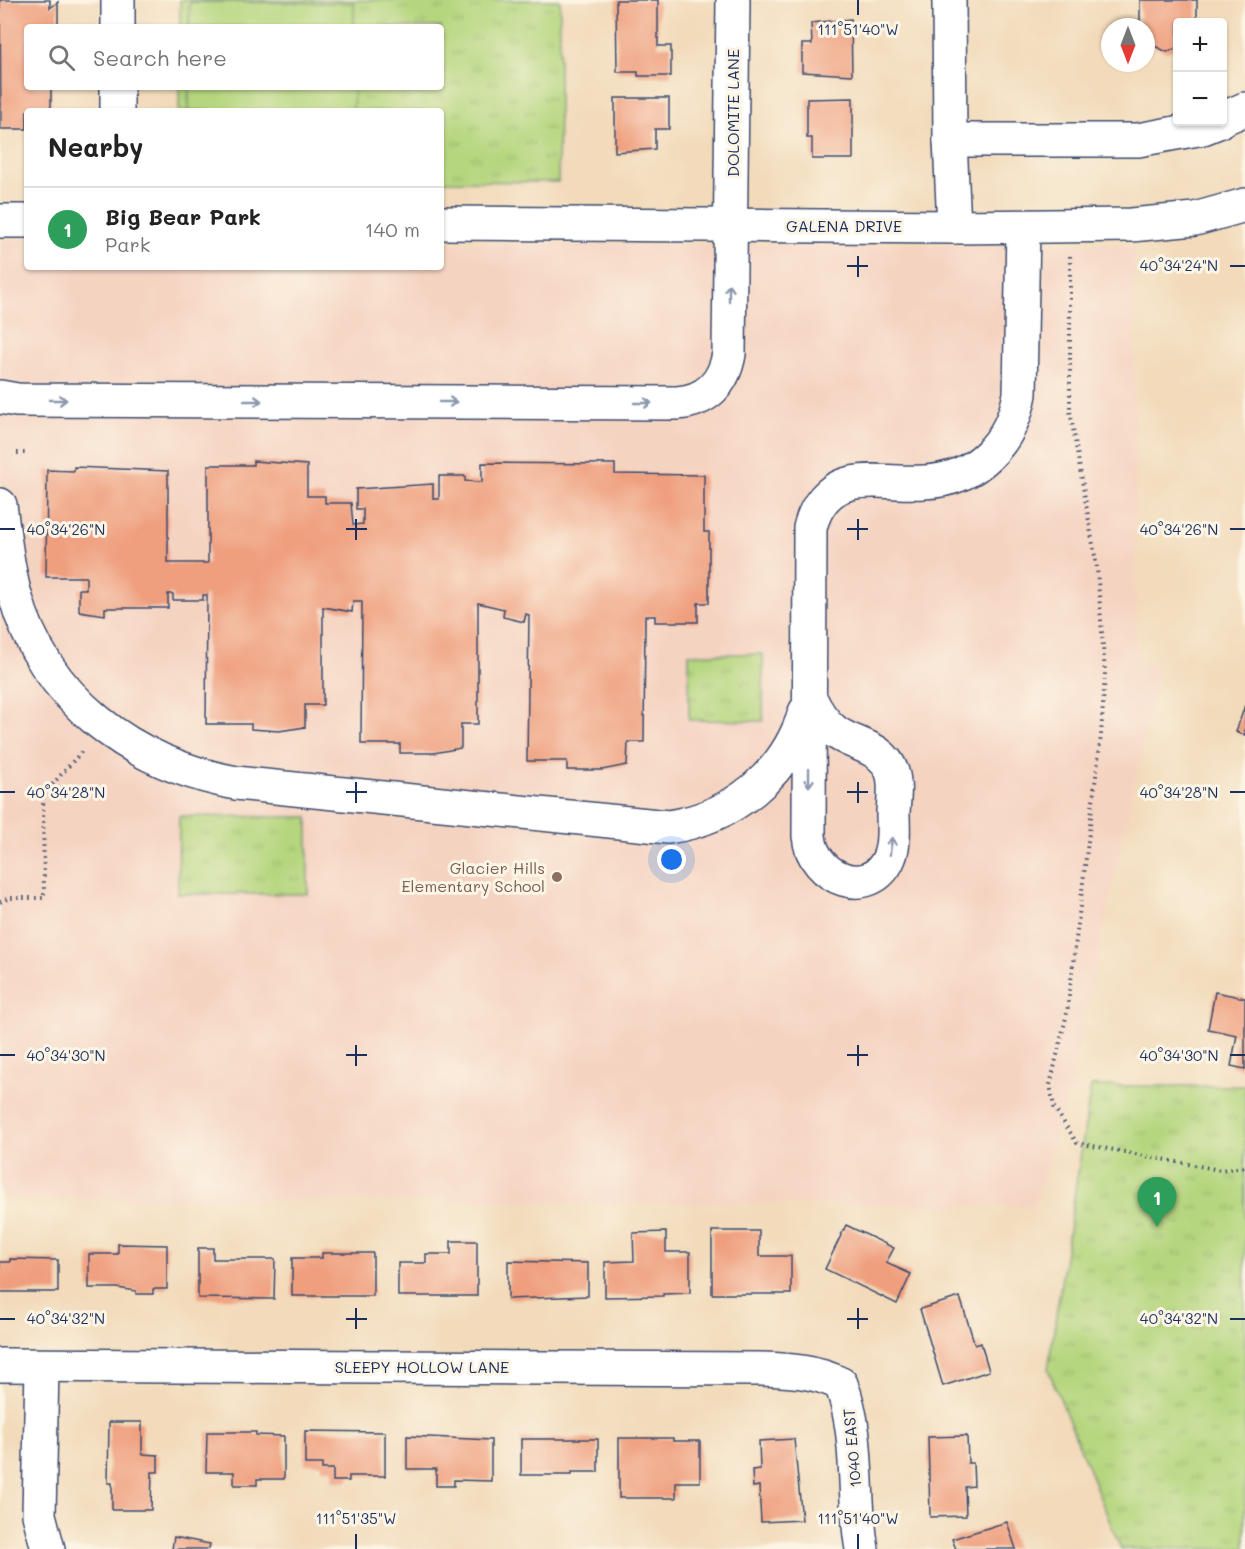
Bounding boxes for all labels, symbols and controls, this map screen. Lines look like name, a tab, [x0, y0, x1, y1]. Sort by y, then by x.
north arrow	[1101, 18, 1155, 72]
map controls	[1173, 18, 1227, 126]
button: +	[1173, 18, 1227, 72]
text: 111°51'40"W	[817, 19, 899, 39]
search box	[24, 24, 444, 90]
icon: search	[45, 41, 78, 74]
text: Search here	[93, 43, 227, 72]
street label: DOLOMITE LANE	[722, 49, 743, 177]
button: −	[1173, 72, 1227, 126]
text: Nearby	[48, 130, 143, 164]
text: Big Bear Park	[105, 202, 261, 231]
street label: GALENA DRIVE	[786, 215, 902, 236]
text: 1	[63, 216, 72, 242]
text: 140 m	[365, 216, 420, 242]
text: Park	[105, 231, 150, 257]
text: 40°34'24"N	[1140, 255, 1218, 275]
one-way arrow	[723, 283, 735, 303]
one-way arrow	[48, 394, 68, 406]
one-way arrow	[243, 395, 263, 407]
one-way arrow	[437, 396, 457, 408]
one-way arrow	[632, 397, 652, 409]
text: 40°34'26"N	[27, 519, 105, 539]
text: 40°34'26"N	[1140, 519, 1218, 539]
one-way arrow	[803, 767, 815, 787]
text: 40°34'28"N	[27, 782, 105, 802]
text: 40°34'28"N	[1140, 782, 1218, 802]
one-way arrow	[886, 836, 897, 856]
your location	[657, 845, 686, 874]
place label: Glacier Hills Elementary School	[401, 857, 545, 896]
marker: Glacier Hills Elementary School	[550, 870, 564, 884]
text: 40°34'30"N	[26, 1045, 106, 1065]
text: 40°34'30"N	[1139, 1045, 1219, 1065]
pin: 1	[1138, 1178, 1176, 1227]
text: 40°34'32"N	[27, 1308, 105, 1328]
text: 40°34'32"N	[1140, 1308, 1218, 1328]
street label: SLEEPY HOLLOW LANE	[335, 1356, 509, 1377]
street label: 1040 EAST	[838, 1407, 865, 1489]
text: 111°51'35"W	[316, 1508, 396, 1528]
text: 111°51'40"W	[817, 1508, 899, 1528]

